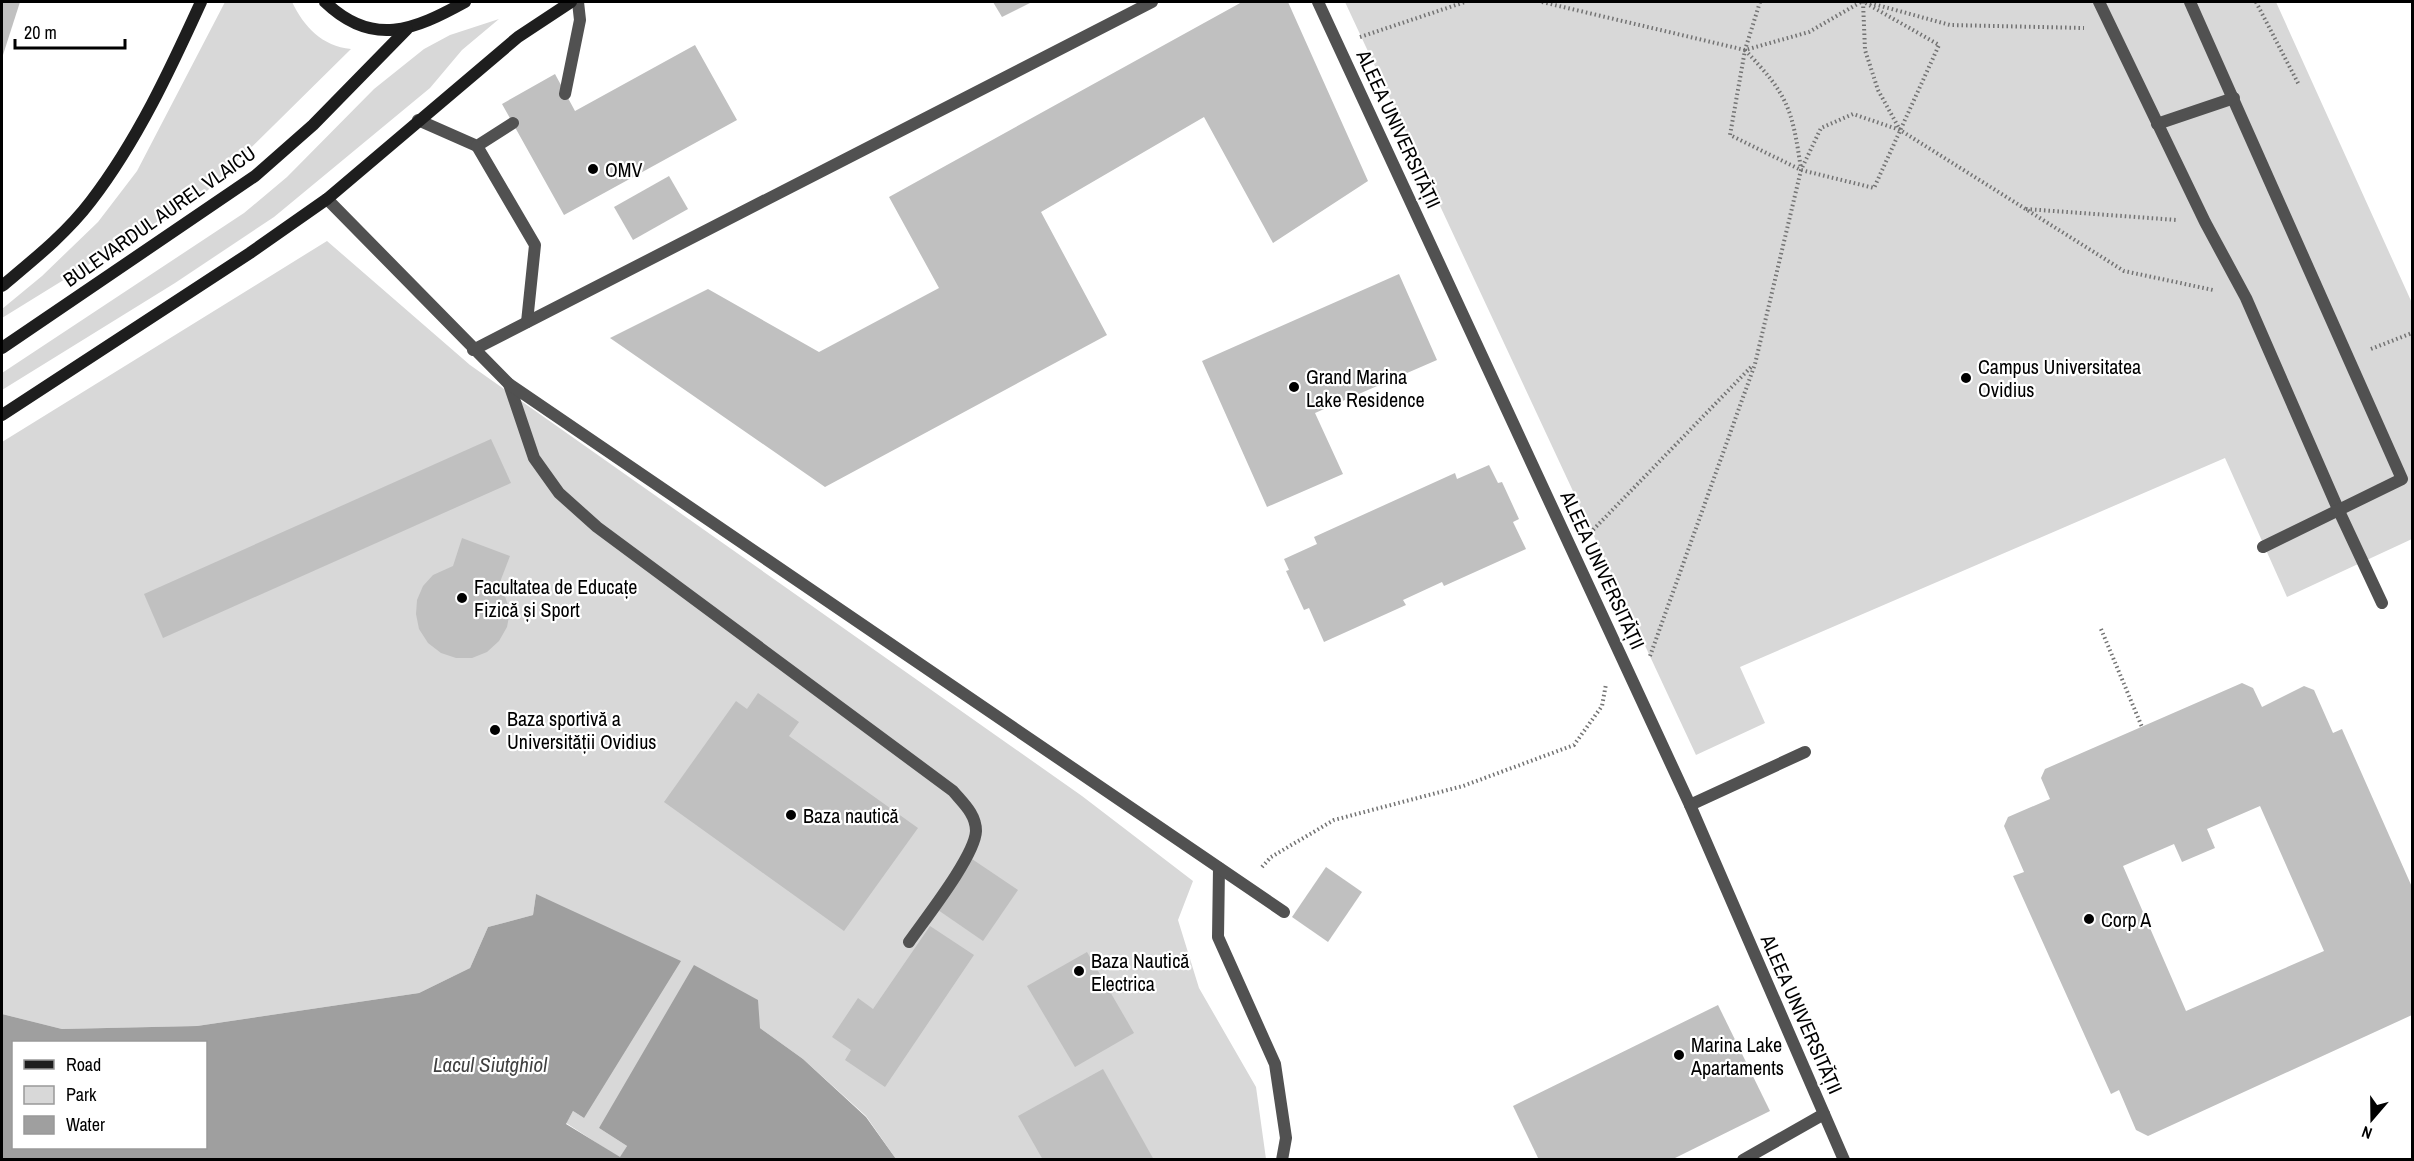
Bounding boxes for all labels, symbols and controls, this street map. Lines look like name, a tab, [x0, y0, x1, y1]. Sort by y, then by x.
scale bar	[15, 12, 124, 50]
text: 20 m	[24, 20, 57, 45]
street label: ALEEA UNIVERSITĂȚII	[1350, 45, 1448, 213]
street label: BULEVARDUL AUREL VLAICU	[57, 139, 261, 293]
place label: OMV	[605, 156, 642, 183]
marker: OMV	[586, 162, 600, 176]
place label: Campus Universitatea Ovidius	[1978, 353, 2141, 403]
place label: Grand Marina Lake Residence	[1306, 363, 1425, 413]
marker: Campus Universitatea Ovidius	[1959, 371, 1973, 385]
marker: Grand Marina Lake Residence	[1287, 380, 1301, 394]
street label: ALEEA UNIVERSITĂȚII	[1554, 486, 1652, 654]
place label: Facultatea de Educațe Fizică și Sport	[474, 573, 637, 623]
marker: Facultatea de Educațe Fizică și Sport	[455, 591, 469, 605]
place label: Baza sportivă a Universității Ovidius	[507, 705, 657, 755]
marker: Baza sportivă a Universității Ovidius	[488, 723, 502, 737]
place label: Baza nautică	[803, 802, 899, 829]
marker: Baza nautică	[784, 808, 798, 822]
place label: Corp A	[2101, 906, 2151, 933]
marker: Corp A	[2082, 912, 2096, 926]
street label: ALEEA UNIVERSITĂȚII	[1754, 929, 1849, 1098]
place label: Baza Nautică Electrica	[1091, 947, 1189, 997]
marker: Baza Nautică Electrica	[1072, 964, 1086, 978]
place label: Marina Lake Apartaments	[1690, 1031, 1784, 1081]
legend	[12, 1041, 207, 1149]
marker: Marina Lake Apartaments	[1672, 1048, 1686, 1062]
water label: Lacul Siutghiol	[433, 1050, 548, 1079]
text: Road	[66, 1052, 101, 1077]
text: Park	[66, 1082, 97, 1107]
north arrow	[2342, 1089, 2402, 1149]
text: Water	[66, 1112, 105, 1137]
text: N	[2359, 1121, 2375, 1145]

